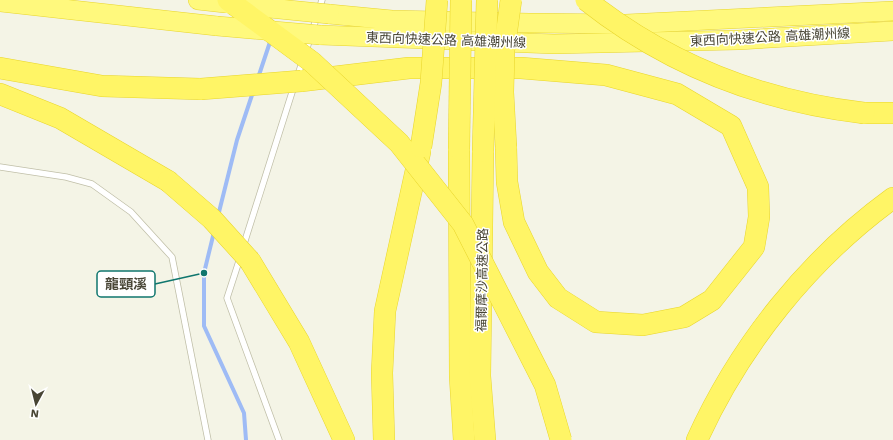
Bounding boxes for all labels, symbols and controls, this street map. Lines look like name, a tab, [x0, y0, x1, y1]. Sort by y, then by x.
street label: 東西向快速公路 高雄潮州線	[689, 25, 851, 49]
street label: 東西向快速公路 高雄潮州線	[366, 30, 526, 50]
street label: 福爾摩沙高速公路	[474, 228, 490, 332]
callout: 龍頸溪	[97, 271, 155, 297]
text: 龍頸溪	[105, 276, 147, 292]
north arrow	[16, 384, 56, 424]
text: N	[30, 406, 40, 420]

